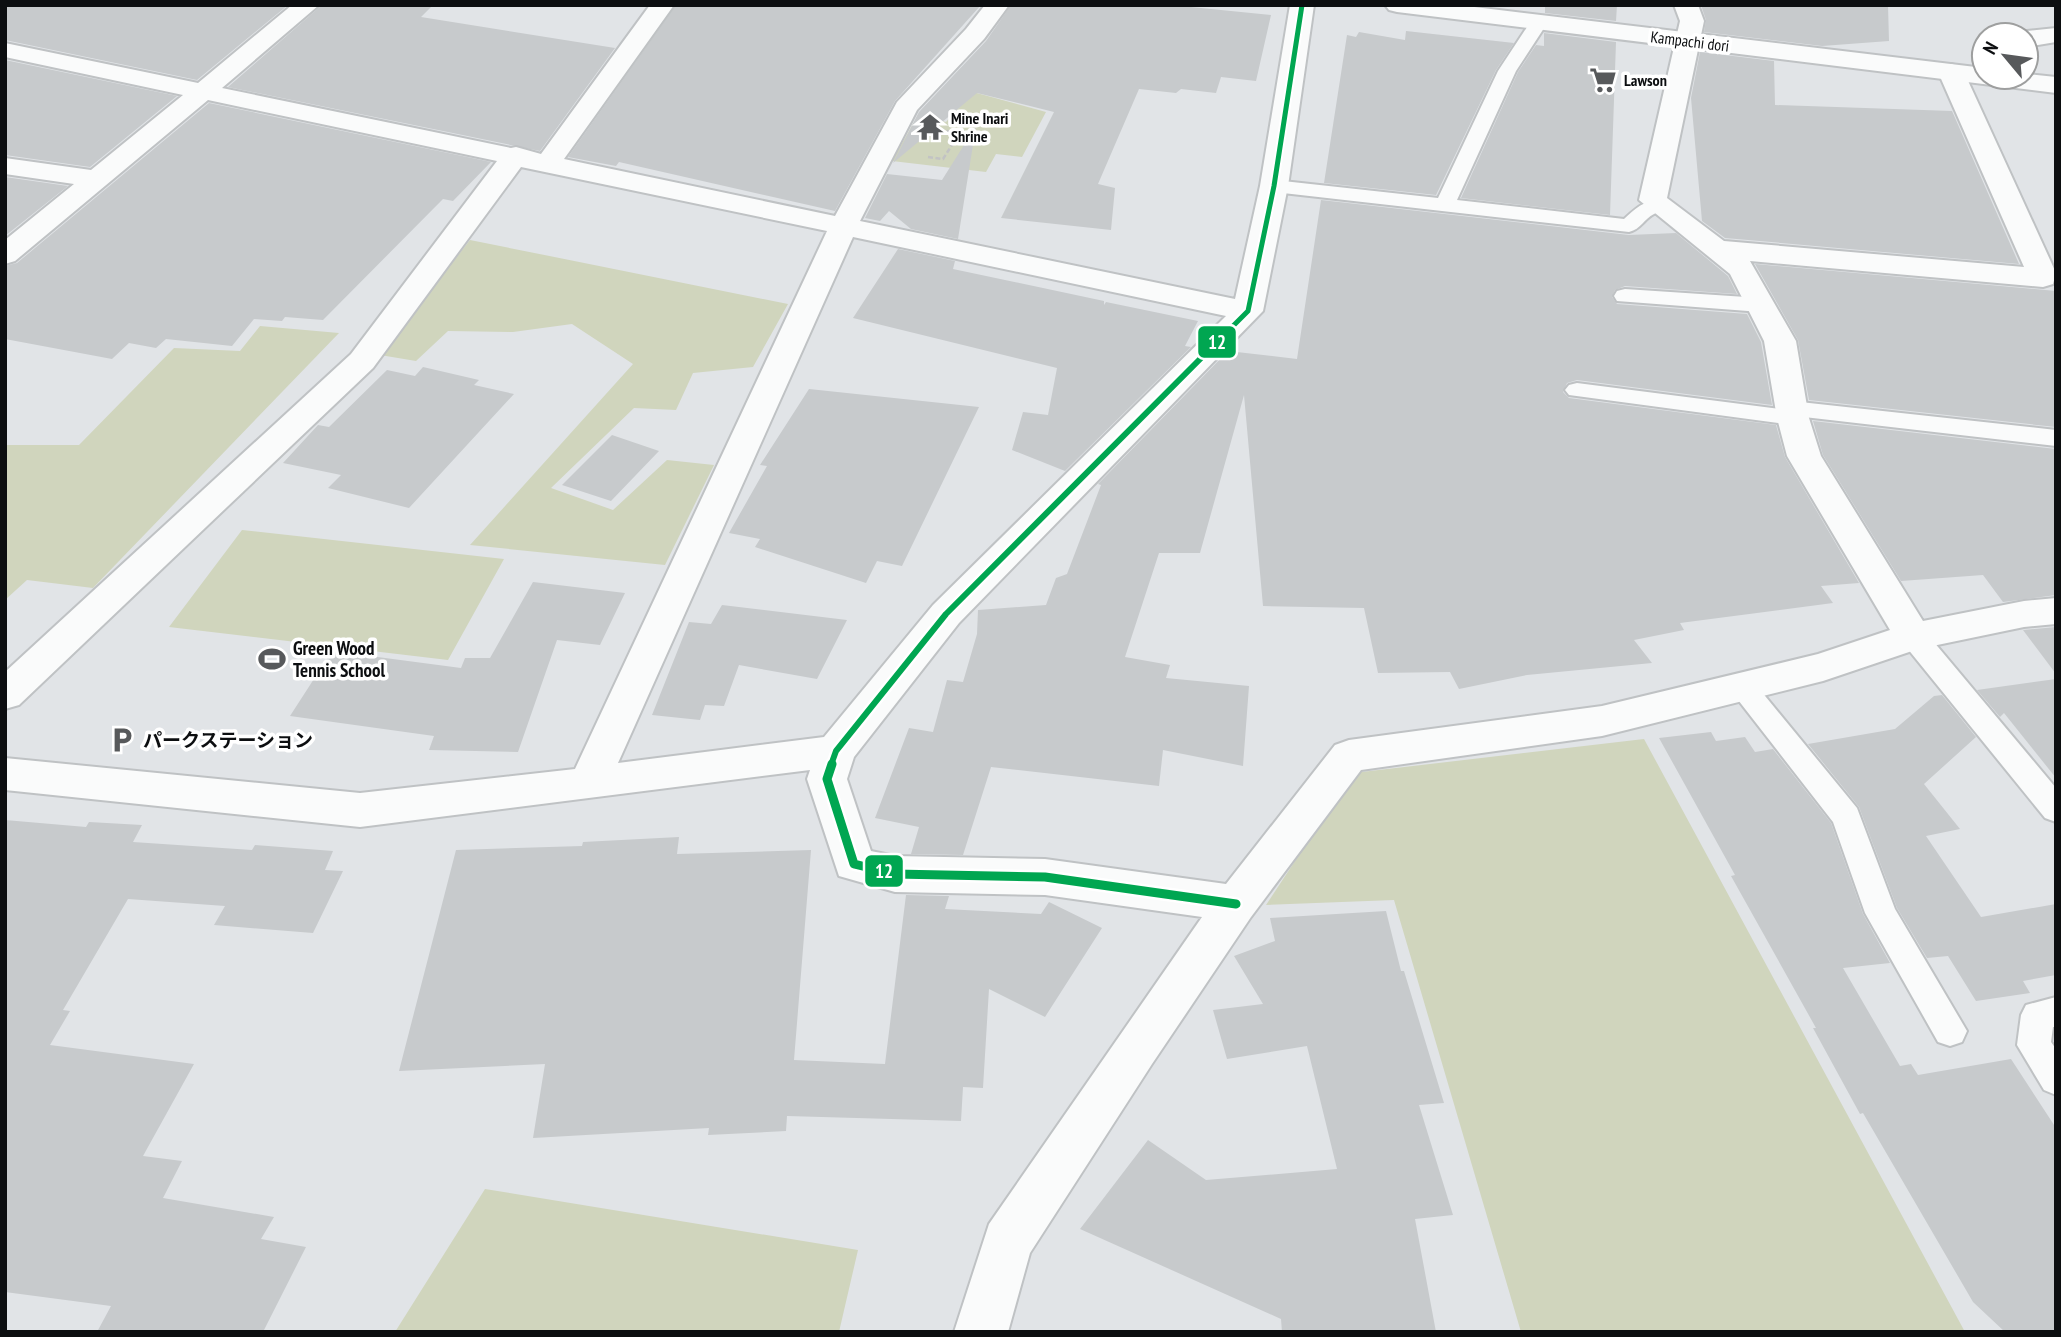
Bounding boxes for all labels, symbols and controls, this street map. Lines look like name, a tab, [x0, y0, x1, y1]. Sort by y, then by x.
north arrow	[1970, 21, 2040, 91]
street label: Kampachi dori	[1650, 26, 1730, 56]
text: N	[1977, 37, 2003, 58]
supermarket icon: Lawson	[1588, 65, 1618, 95]
place label: Lawson	[1624, 70, 1667, 90]
place label: Mine Inari Shrine	[951, 108, 1009, 146]
temple icon: Mine Inari Shrine	[915, 112, 945, 142]
line badge: 12	[1197, 325, 1237, 359]
text: 12	[1208, 330, 1226, 354]
place label: Green Wood Tennis School	[293, 636, 385, 682]
sports icon: Green Wood Tennis School	[257, 644, 287, 674]
parking icon: パークステーション	[107, 725, 137, 755]
place label: パークステーション	[143, 728, 313, 752]
line badge: 12	[864, 854, 904, 888]
text: 12	[875, 859, 893, 883]

